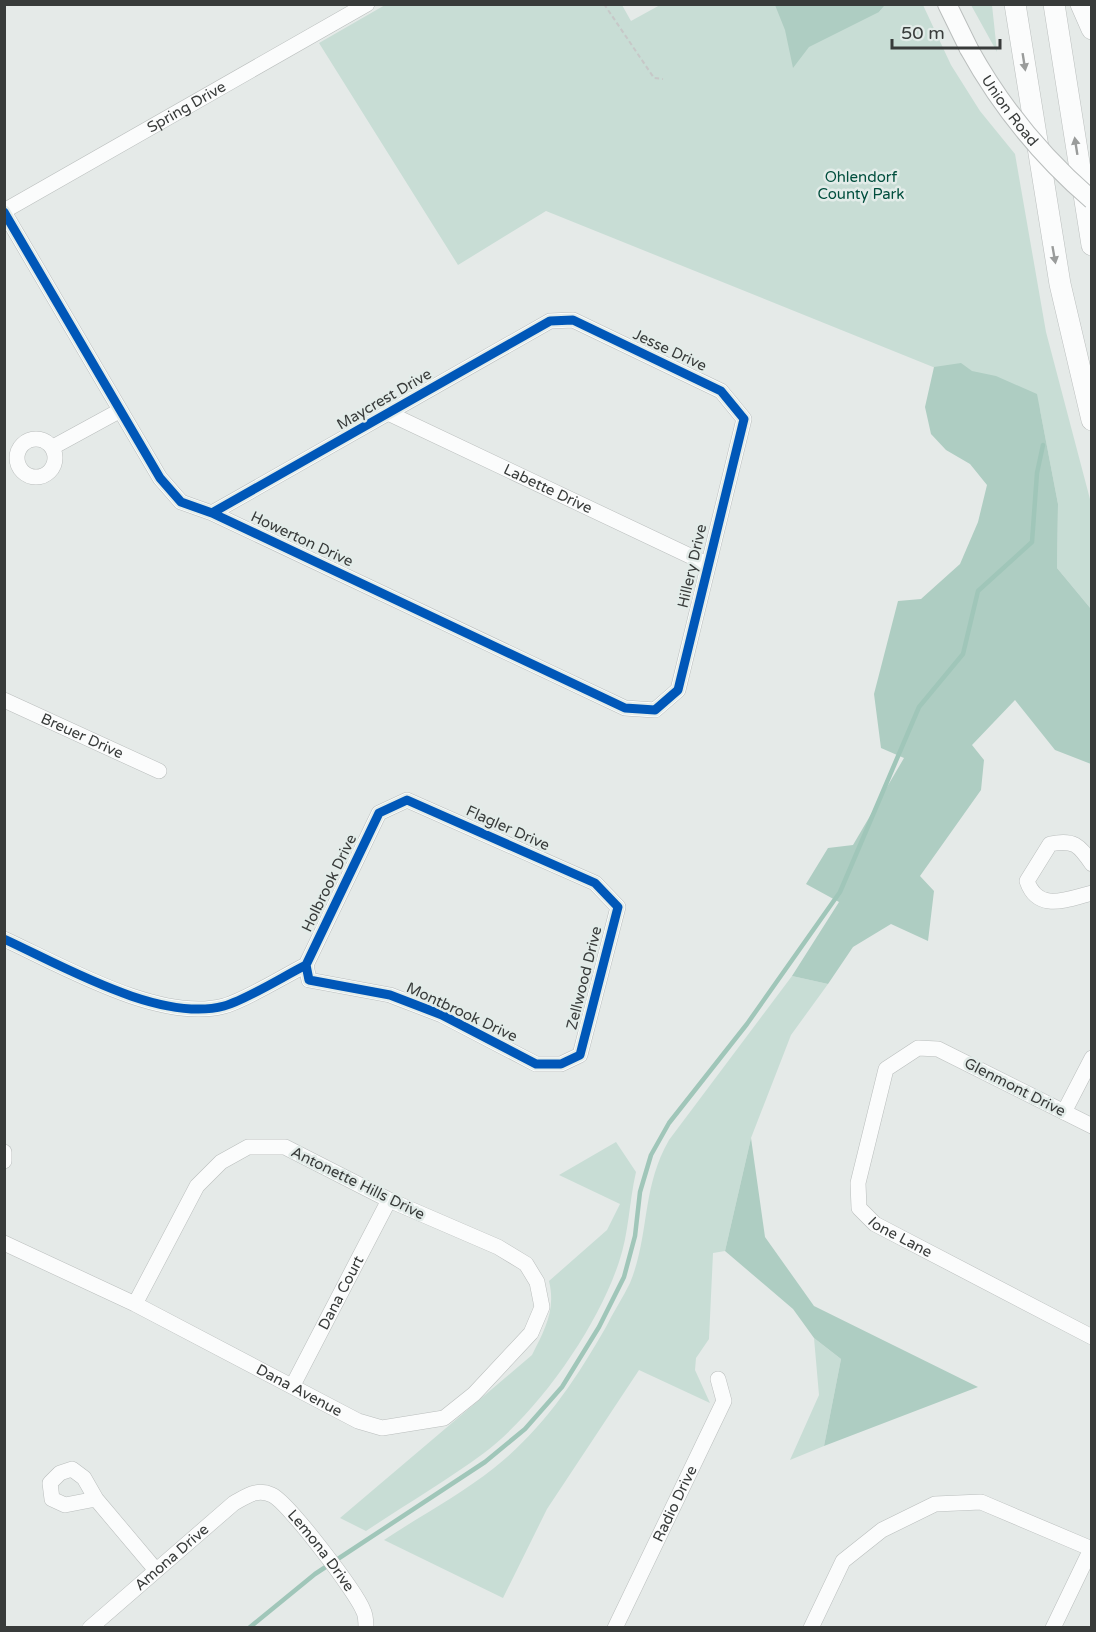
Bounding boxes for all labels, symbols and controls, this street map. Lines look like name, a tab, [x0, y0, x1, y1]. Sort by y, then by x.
scale bar	[892, 12, 1000, 50]
text: 50 m	[901, 22, 945, 44]
one-way arrow	[1019, 53, 1028, 72]
street label: Union Road	[978, 72, 1042, 150]
street label: Spring Drive	[144, 77, 229, 136]
one-way arrow	[1071, 136, 1080, 155]
park label: Ohlendorf County Park	[817, 168, 905, 203]
one-way arrow	[1050, 246, 1059, 265]
street label: Jesse Drive	[630, 325, 710, 375]
street label: Maycrest Drive	[333, 365, 435, 433]
street label: Labette Drive	[501, 460, 595, 517]
street label: Howerton Drive	[248, 507, 356, 571]
street label: Hillery Drive	[674, 522, 710, 610]
street label: Breuer Drive	[38, 709, 126, 762]
street label: Flagler Drive	[463, 802, 553, 854]
street label: Holbrook Drive	[298, 831, 360, 935]
street label: Zellwood Drive	[562, 924, 606, 1032]
street label: Montbrook Drive	[404, 978, 520, 1046]
street label: Glenmont Drive	[961, 1054, 1069, 1120]
street label: Antonette Hills Drive	[288, 1143, 428, 1223]
street label: Ione Lane	[864, 1213, 935, 1261]
street label: Dana Court	[314, 1252, 368, 1333]
street label: Dana Avenue	[253, 1360, 345, 1420]
street label: Radio Drive	[649, 1463, 701, 1545]
street label: Lemona Drive	[284, 1506, 358, 1595]
street label: Amona Drive	[131, 1520, 212, 1594]

